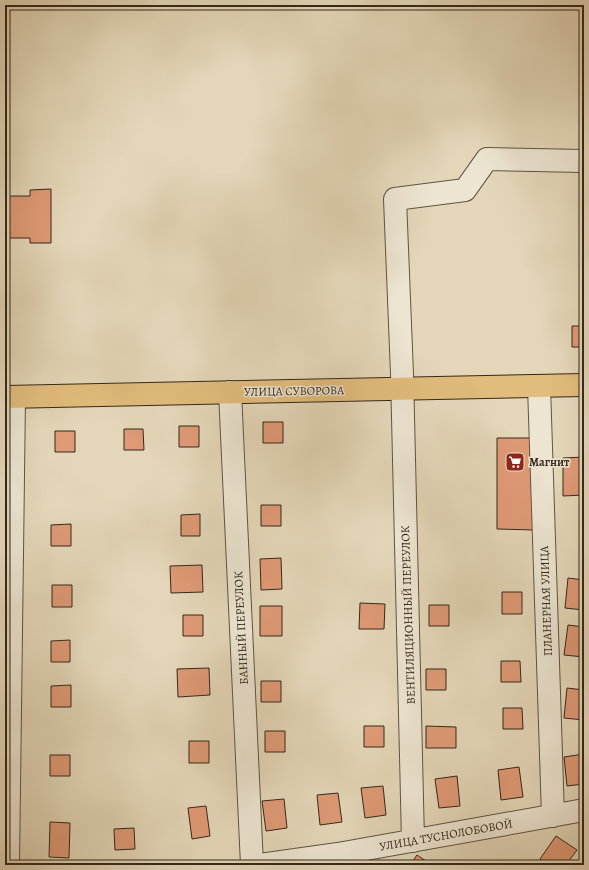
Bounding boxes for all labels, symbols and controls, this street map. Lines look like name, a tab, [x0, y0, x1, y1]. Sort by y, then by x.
street label: УЛИЦА СУВОРОВА	[244, 382, 345, 400]
supermarket icon: Магнит	[504, 451, 526, 473]
place label: Магнит	[529, 454, 570, 470]
street label: ВЕНТИЛЯЦИОННЫЙ ПЕРЕУЛОК	[397, 525, 419, 705]
street label: ПЛАНЕРНАЯ УЛИЦА	[536, 545, 556, 656]
street label: БАННЫЙ ПЕРЕУЛОК	[230, 571, 252, 685]
street label: УЛИЦА ТУСНОЛОБОВОЙ	[378, 815, 514, 855]

